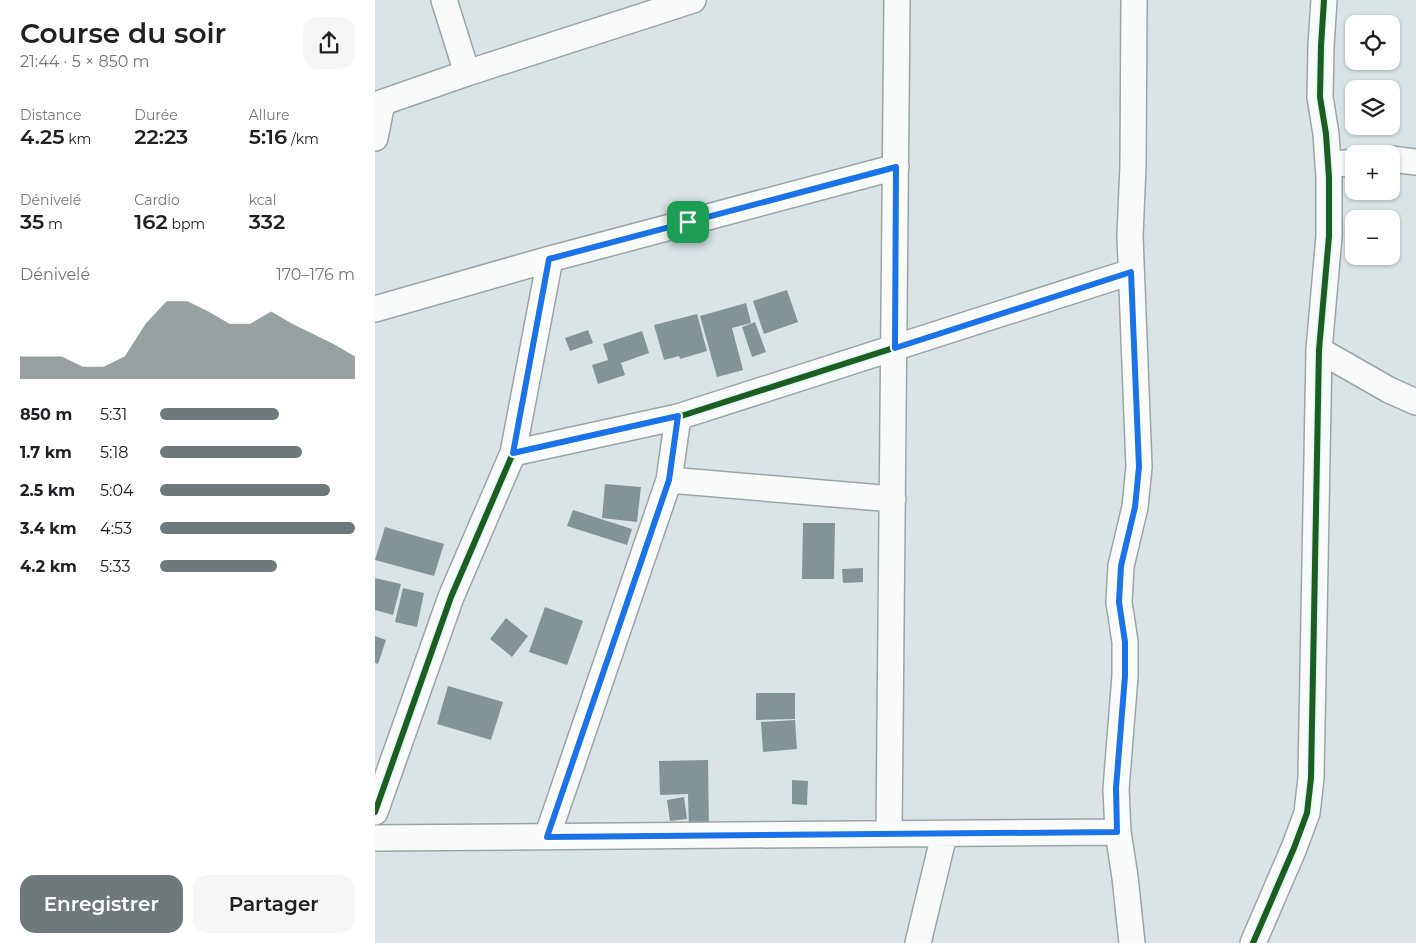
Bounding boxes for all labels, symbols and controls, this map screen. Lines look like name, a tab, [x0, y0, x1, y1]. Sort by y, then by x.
map controls	[1345, 15, 1400, 265]
button: locate	[1345, 15, 1400, 70]
text: Course du soir	[20, 16, 226, 50]
button: share	[303, 17, 355, 69]
text: 21:44 · 5 × 850 m	[20, 52, 150, 71]
button: layers	[1345, 80, 1400, 135]
text: Distance	[20, 106, 82, 124]
text: Durée	[134, 106, 178, 124]
text: Allure	[249, 106, 290, 124]
text: 4.25	[20, 124, 65, 149]
text: 22:23	[134, 124, 188, 149]
text: 5:16	[249, 124, 287, 149]
text: km	[65, 130, 91, 148]
text: /km	[287, 130, 319, 148]
button: +	[1345, 145, 1400, 200]
text: Dénivelé	[20, 191, 81, 209]
text: Cardio	[134, 191, 180, 209]
text: kcal	[249, 191, 277, 209]
pin	[667, 201, 709, 243]
icon: arrive	[674, 208, 702, 236]
text: 35	[20, 209, 44, 234]
text: 162	[134, 209, 168, 234]
text: 332	[249, 209, 285, 234]
button: −	[1345, 210, 1400, 265]
text: m	[44, 215, 63, 233]
text: bpm	[168, 215, 205, 233]
text: Dénivelé	[20, 265, 90, 284]
text: 170–176 m	[276, 265, 355, 284]
text: 850 m	[20, 405, 72, 424]
text: 5:31	[100, 405, 127, 424]
text: 1.7 km	[20, 443, 72, 462]
text: 5:18	[100, 443, 128, 462]
text: 2.5 km	[20, 481, 75, 500]
text: 5:04	[100, 481, 134, 500]
text: 3.4 km	[20, 519, 76, 538]
text: 4:53	[100, 519, 132, 538]
text: 4.2 km	[20, 557, 77, 576]
text: 5:33	[100, 557, 130, 576]
button: Enregistrer	[20, 875, 183, 933]
button: Partager	[193, 875, 355, 933]

